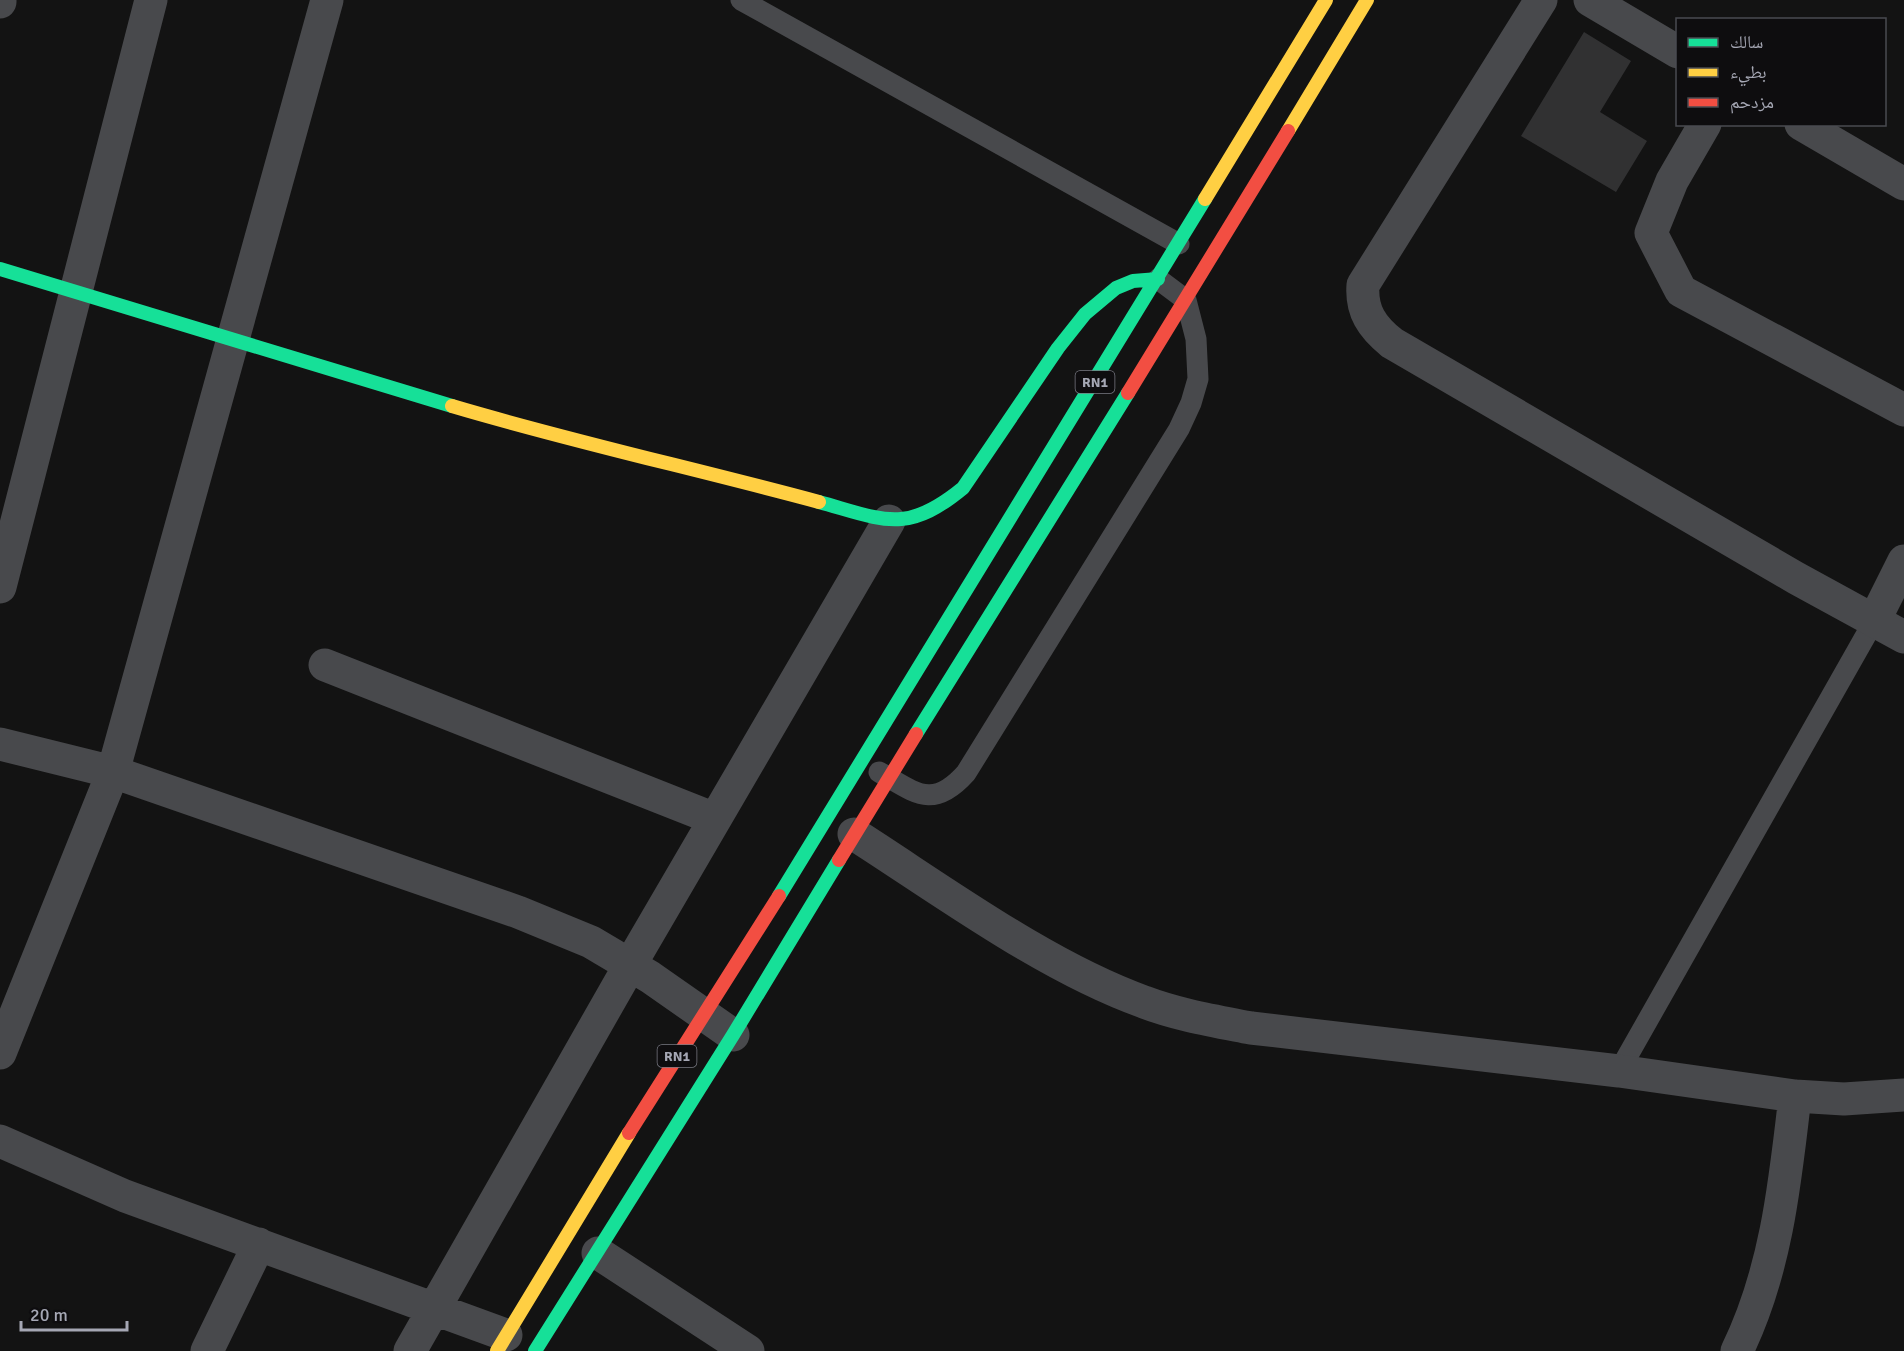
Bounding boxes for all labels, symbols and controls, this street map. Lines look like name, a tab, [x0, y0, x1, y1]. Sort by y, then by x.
legend	[1676, 18, 1886, 126]
text: سالك	[1730, 31, 1763, 53]
text: بطيء	[1730, 61, 1767, 87]
text: مزدحم	[1730, 91, 1774, 114]
road number: RN1	[1076, 371, 1114, 393]
road number: RN1	[658, 1045, 696, 1067]
scale bar	[21, 1294, 128, 1332]
text: 20 m	[30, 1304, 68, 1326]

